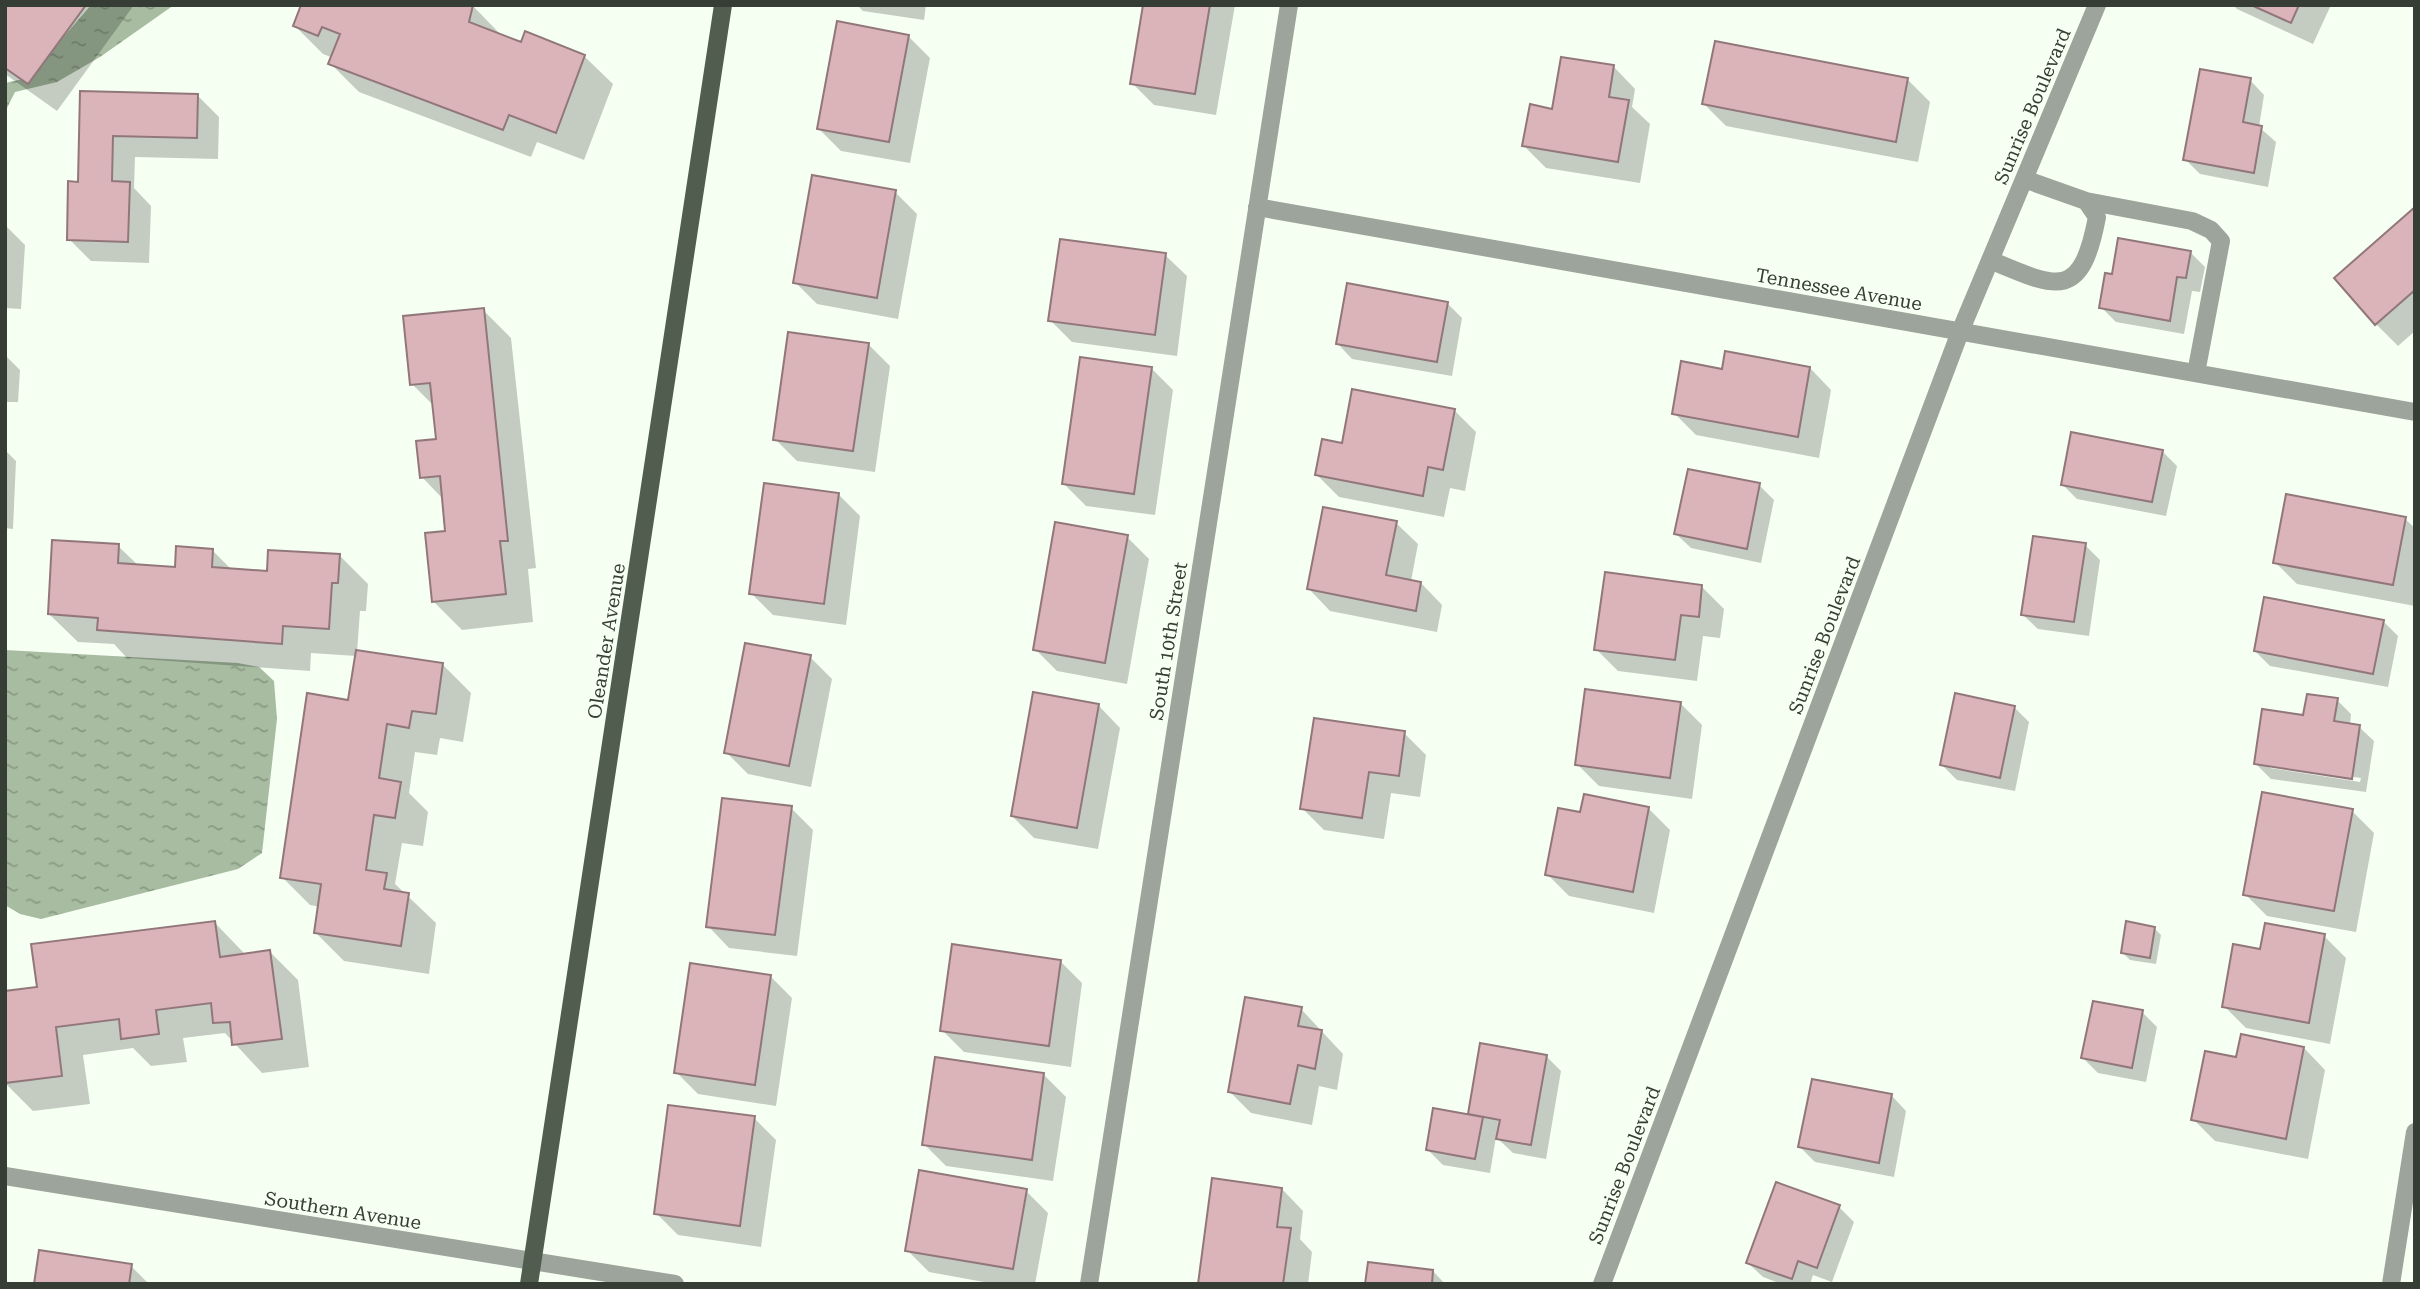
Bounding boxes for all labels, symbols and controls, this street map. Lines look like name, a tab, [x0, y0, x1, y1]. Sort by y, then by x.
street label: Sunrise Boulevard	[1989, 25, 2076, 188]
street label: Tennessee Avenue	[1754, 264, 1924, 315]
street label: Sunrise Boulevard	[1784, 553, 1865, 717]
street label: South 10th Street	[1145, 560, 1192, 722]
street label: Oleander Avenue	[583, 562, 630, 721]
street label: Sunrise Boulevard	[1584, 1083, 1665, 1247]
street label: Southern Avenue	[263, 1187, 423, 1234]

